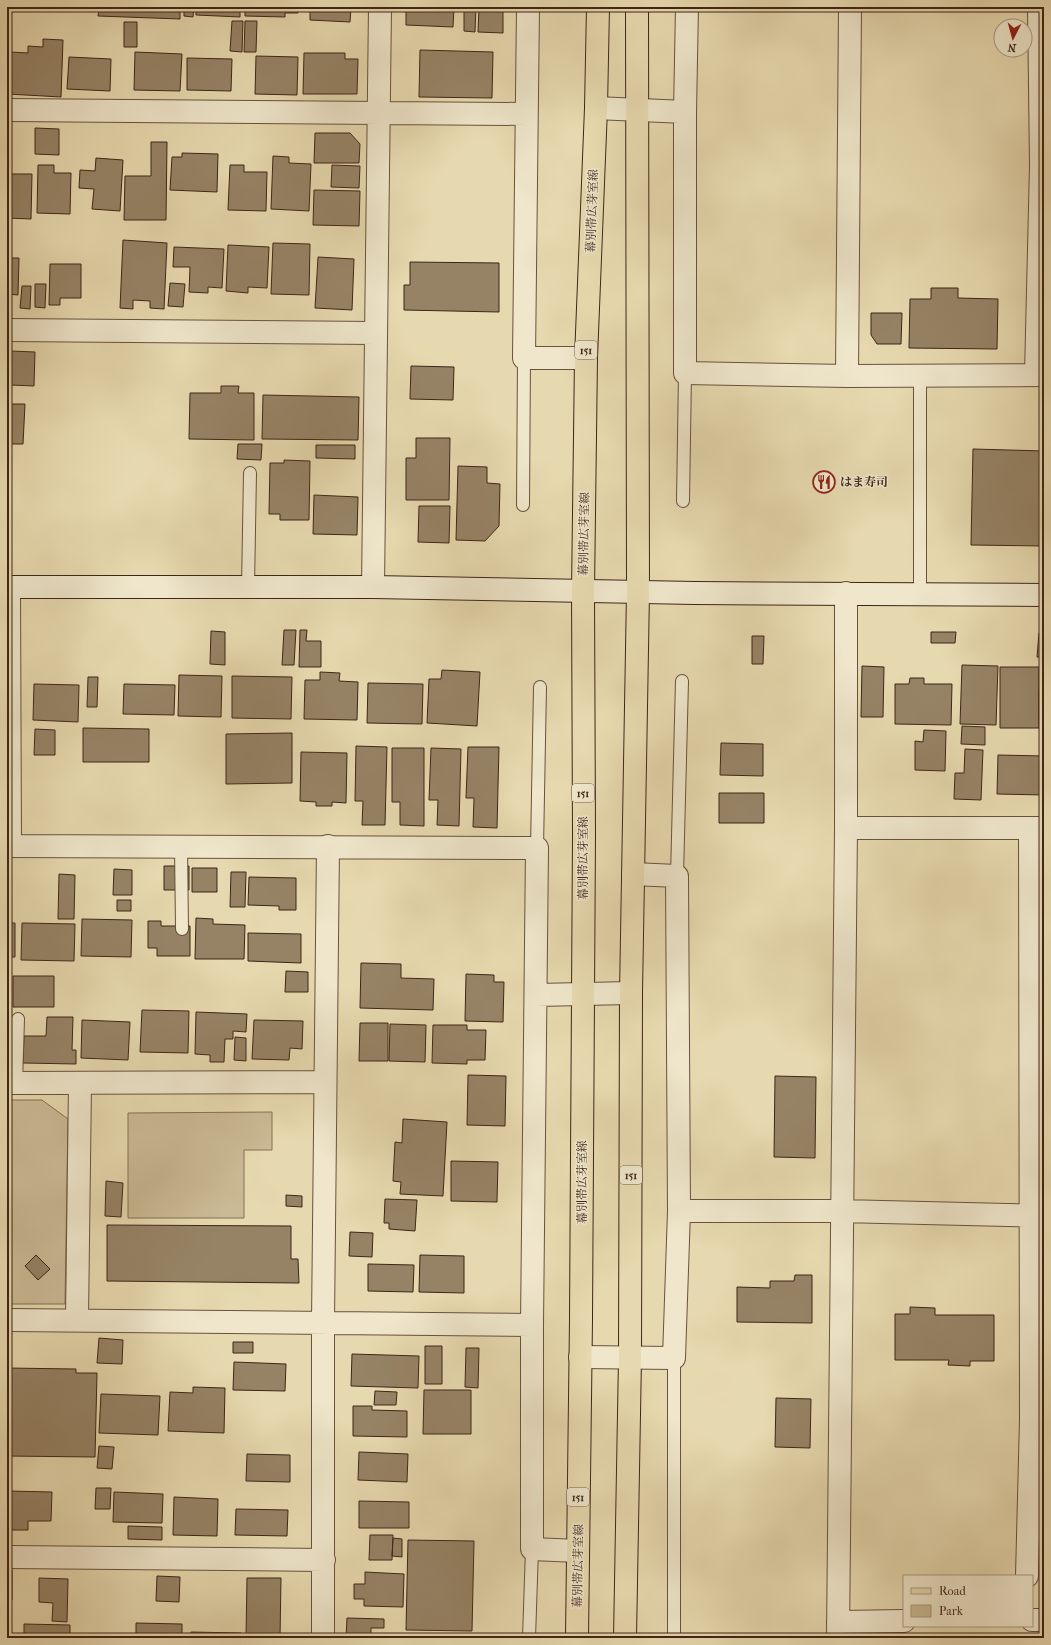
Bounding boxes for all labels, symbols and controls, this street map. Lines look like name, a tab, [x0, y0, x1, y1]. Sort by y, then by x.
north arrow	[993, 18, 1033, 58]
text: N	[1007, 40, 1017, 54]
street label: 幕別帯広芽室線	[584, 169, 600, 253]
road number: 151	[575, 341, 597, 359]
restaurant icon: はま寿司	[811, 469, 837, 495]
place label: はま寿司	[840, 475, 888, 489]
street label: 幕別帯広芽室線	[576, 492, 592, 576]
road number: 151	[572, 784, 594, 802]
street label: 幕別帯広芽室線	[576, 816, 590, 900]
street label: 幕別帯広芽室線	[575, 1140, 589, 1224]
road number: 151	[620, 1166, 642, 1184]
road number: 151	[567, 1488, 589, 1506]
street label: 幕別帯広芽室線	[570, 1524, 586, 1608]
legend	[903, 1575, 1033, 1627]
text: Road	[939, 1584, 966, 1598]
text: Park	[939, 1604, 964, 1618]

